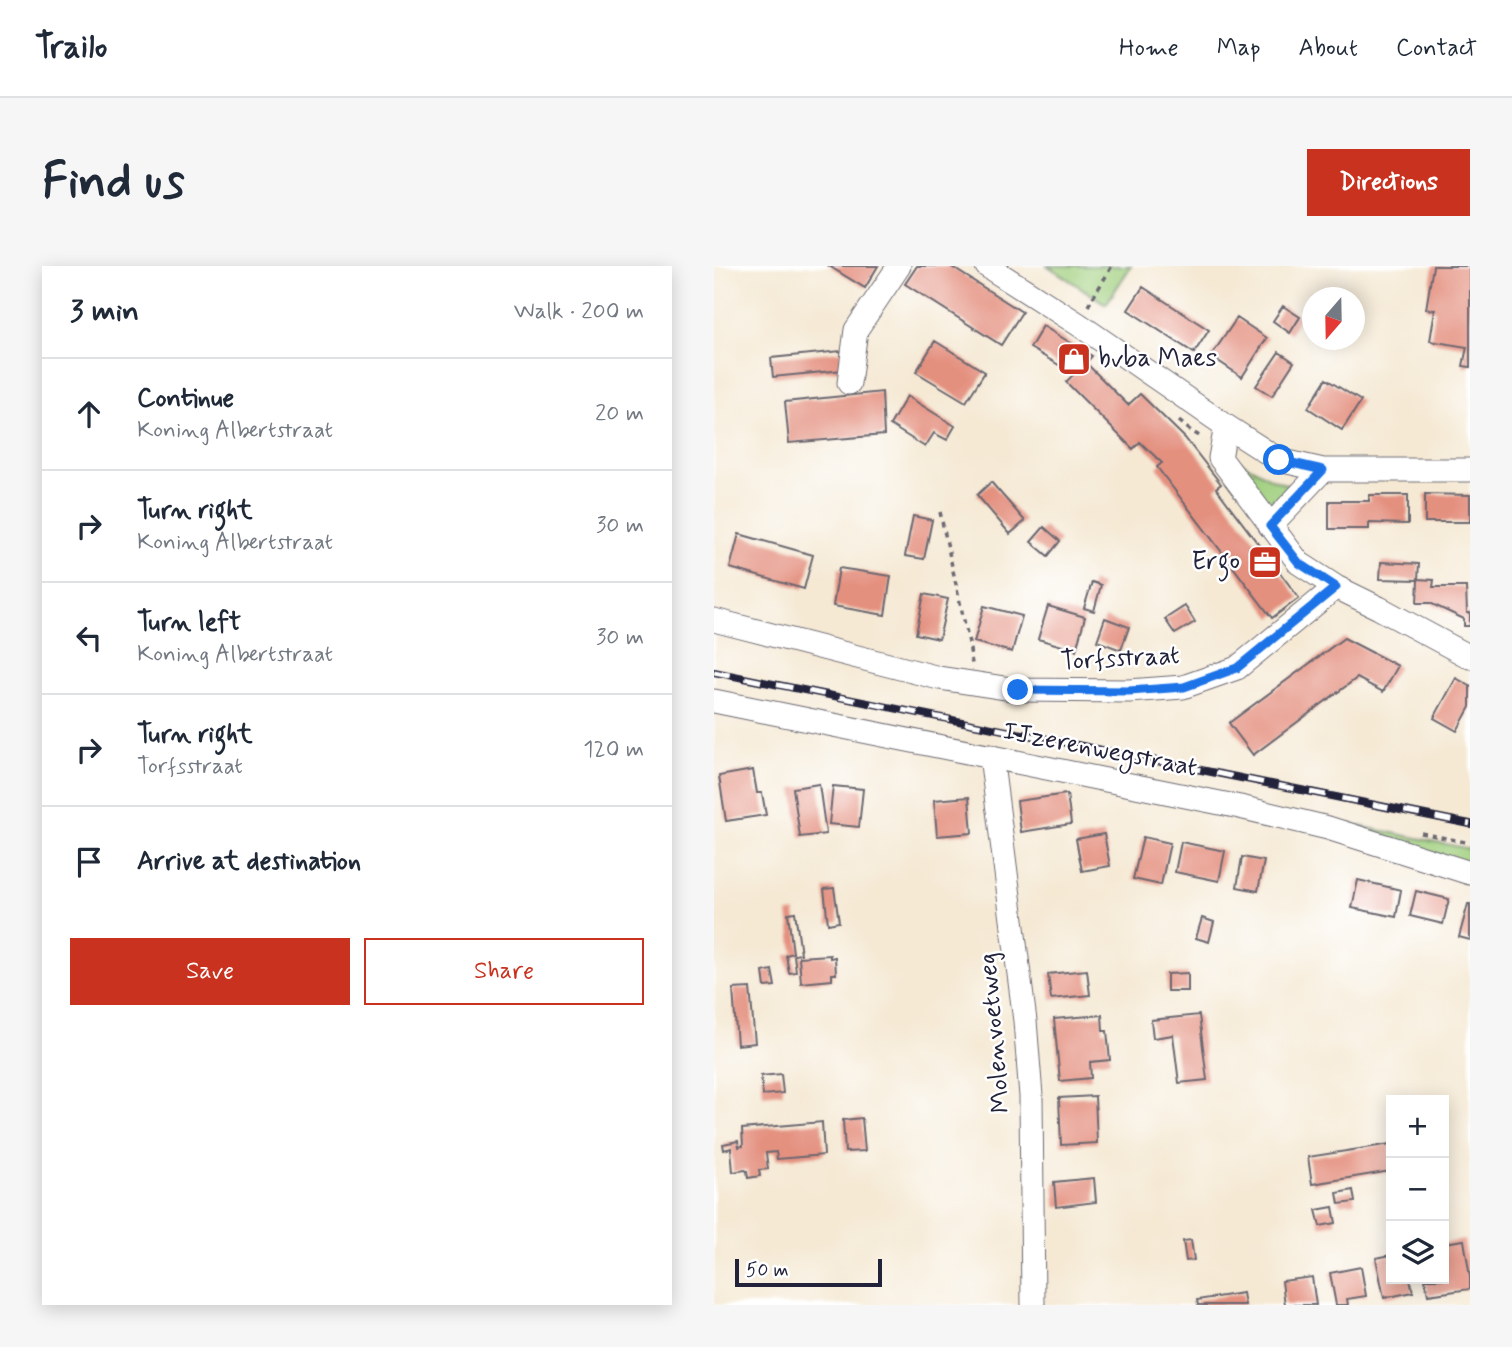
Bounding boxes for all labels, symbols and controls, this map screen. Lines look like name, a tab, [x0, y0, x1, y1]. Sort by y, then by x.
text: Trailo	[35, 26, 107, 70]
text: Home	[1119, 33, 1179, 64]
text: Map	[1217, 33, 1261, 64]
text: About	[1299, 33, 1358, 64]
text: Contact	[1396, 33, 1477, 64]
button: Directions	[1307, 149, 1470, 216]
text: Find us	[42, 150, 185, 215]
north arrow	[1302, 287, 1365, 350]
text: 3 min	[70, 292, 139, 331]
text: Walk · 200 m	[514, 297, 644, 327]
shop icon: bvba Maes	[1055, 340, 1093, 378]
place label: bvba Maes	[1098, 342, 1217, 376]
text: Continue	[137, 382, 234, 416]
icon: ahead	[70, 395, 108, 433]
text: 20 m	[595, 399, 644, 429]
text: Koning Albertstraat	[137, 416, 333, 446]
route start	[1263, 444, 1294, 475]
text: Turn right	[137, 494, 253, 528]
icon: right	[70, 507, 108, 545]
text: 30 m	[596, 511, 644, 541]
text: Koning Albertstraat	[137, 528, 333, 558]
office icon: Ergo	[1246, 543, 1284, 581]
place label: Ergo	[1191, 545, 1240, 582]
text: Turn left	[137, 606, 241, 640]
icon: left	[70, 619, 108, 657]
text: 30 m	[596, 623, 644, 653]
street label: Torfsstraat	[1059, 639, 1181, 679]
text: Koning Albertstraat	[137, 640, 333, 670]
route end	[1002, 674, 1033, 705]
street label: IJzerenwegstraat	[1000, 714, 1200, 787]
text: Turn right	[137, 718, 253, 752]
icon: right	[70, 731, 108, 769]
text: 120 m	[583, 735, 644, 765]
text: Torfsstraat	[137, 752, 243, 782]
icon: arrive	[70, 843, 108, 881]
text: Arrive at destination	[137, 845, 361, 879]
button: Save	[70, 938, 350, 1005]
button: Share	[364, 938, 644, 1005]
street label: Molenvoetweg	[971, 951, 1019, 1115]
map controls	[1386, 1095, 1449, 1284]
button: +	[1386, 1095, 1449, 1158]
button: −	[1386, 1158, 1449, 1221]
button: layers	[1386, 1221, 1449, 1284]
scale bar	[735, 1256, 882, 1288]
text: 50 m	[746, 1258, 789, 1283]

